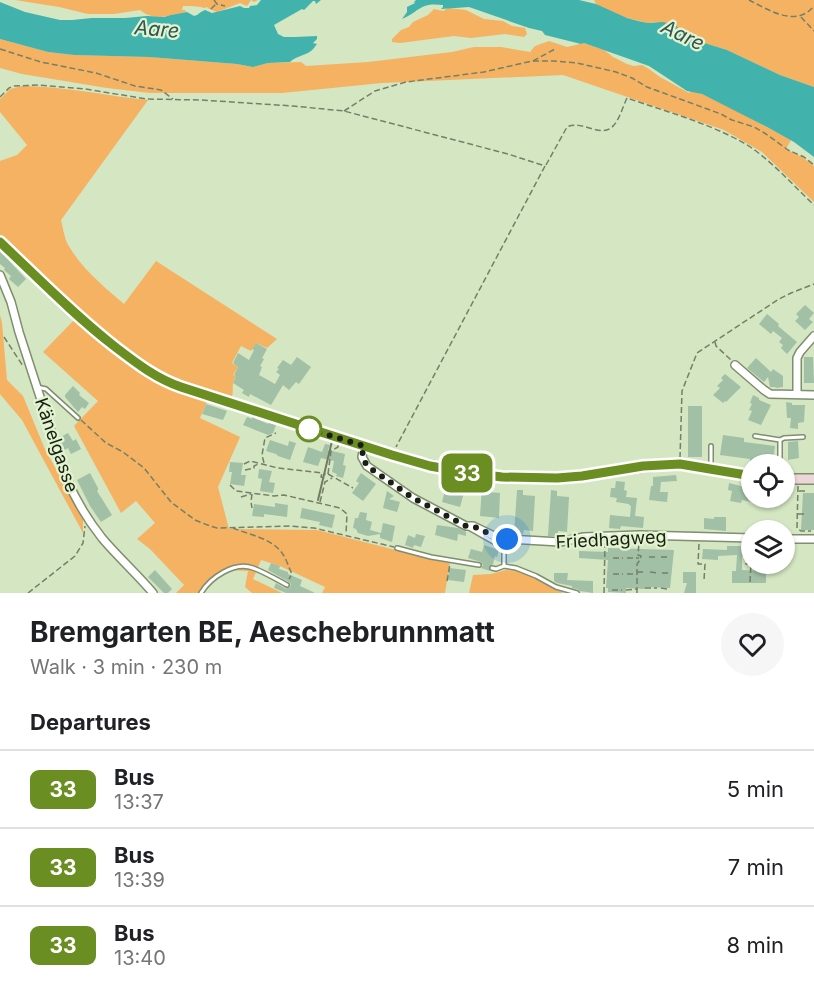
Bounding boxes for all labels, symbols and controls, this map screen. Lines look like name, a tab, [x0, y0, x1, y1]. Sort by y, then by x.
water label: Aare	[657, 14, 708, 56]
water label: Aare	[133, 15, 180, 43]
street label: Känelgasse	[31, 395, 83, 495]
unlabelled marker	[296, 416, 322, 442]
line badge: 33	[440, 454, 494, 492]
map controls	[741, 454, 795, 574]
button: locate	[741, 454, 795, 508]
text: 33	[453, 461, 481, 486]
button: layers	[741, 520, 795, 574]
your location	[492, 524, 522, 554]
street label: Friedhagweg	[555, 526, 667, 552]
button: heart	[721, 613, 784, 676]
text: Bremgarten BE, Aeschebrunnmatt	[30, 615, 495, 649]
text: Walk · 3 min · 230 m	[30, 655, 222, 679]
text: Departures	[30, 709, 151, 735]
text: Bus	[114, 764, 155, 790]
text: 5 min	[727, 776, 784, 802]
text: 33	[49, 777, 77, 802]
text: 13:37	[114, 790, 164, 814]
text: Bus	[114, 842, 155, 868]
text: 7 min	[728, 854, 784, 880]
text: 33	[49, 855, 77, 880]
text: 13:39	[114, 868, 165, 892]
text: Bus	[114, 920, 155, 946]
text: 8 min	[727, 932, 784, 958]
text: 33	[49, 933, 77, 958]
text: 13:40	[114, 946, 166, 970]

